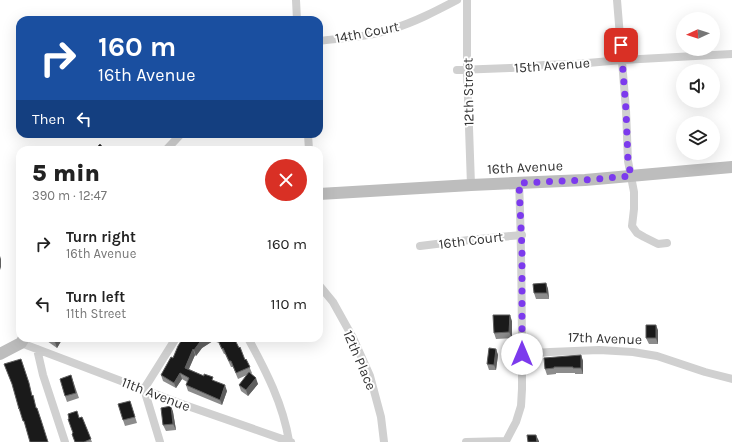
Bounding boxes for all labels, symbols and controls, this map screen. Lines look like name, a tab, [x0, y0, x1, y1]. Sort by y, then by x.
north arrow	[676, 12, 720, 56]
map controls	[676, 12, 720, 160]
street label: 14th Court	[334, 18, 400, 47]
pin	[604, 28, 638, 62]
text: 160 m	[98, 30, 176, 63]
icon: right	[32, 32, 84, 84]
icon: arrive	[610, 34, 632, 56]
street label: 15th Avenue	[514, 54, 590, 77]
street label: 12th Street	[459, 58, 478, 126]
text: 16th Avenue	[98, 64, 195, 86]
button: sound	[676, 64, 720, 108]
icon: left	[73, 108, 95, 130]
text: Then	[32, 110, 65, 128]
button: layers	[676, 116, 720, 160]
street label: 16th Avenue	[487, 157, 563, 178]
text: 5 min	[32, 159, 100, 187]
button: close	[265, 159, 307, 201]
text: 390 m · 12:47	[32, 188, 107, 203]
text: Turn right	[66, 228, 136, 246]
street label: 16th Court	[438, 228, 504, 253]
icon: right	[32, 233, 54, 255]
text: 160 m	[267, 235, 307, 253]
text: 16th Avenue	[66, 246, 136, 261]
text: Turn left	[66, 288, 125, 306]
icon: left	[32, 293, 54, 315]
text: 110 m	[271, 295, 307, 313]
text: 11th Street	[66, 306, 126, 321]
street label: 12th Place	[339, 328, 380, 393]
street label: 17th Avenue	[568, 329, 642, 348]
position arrow	[501, 333, 543, 375]
street label: 11th Avenue	[119, 374, 193, 415]

